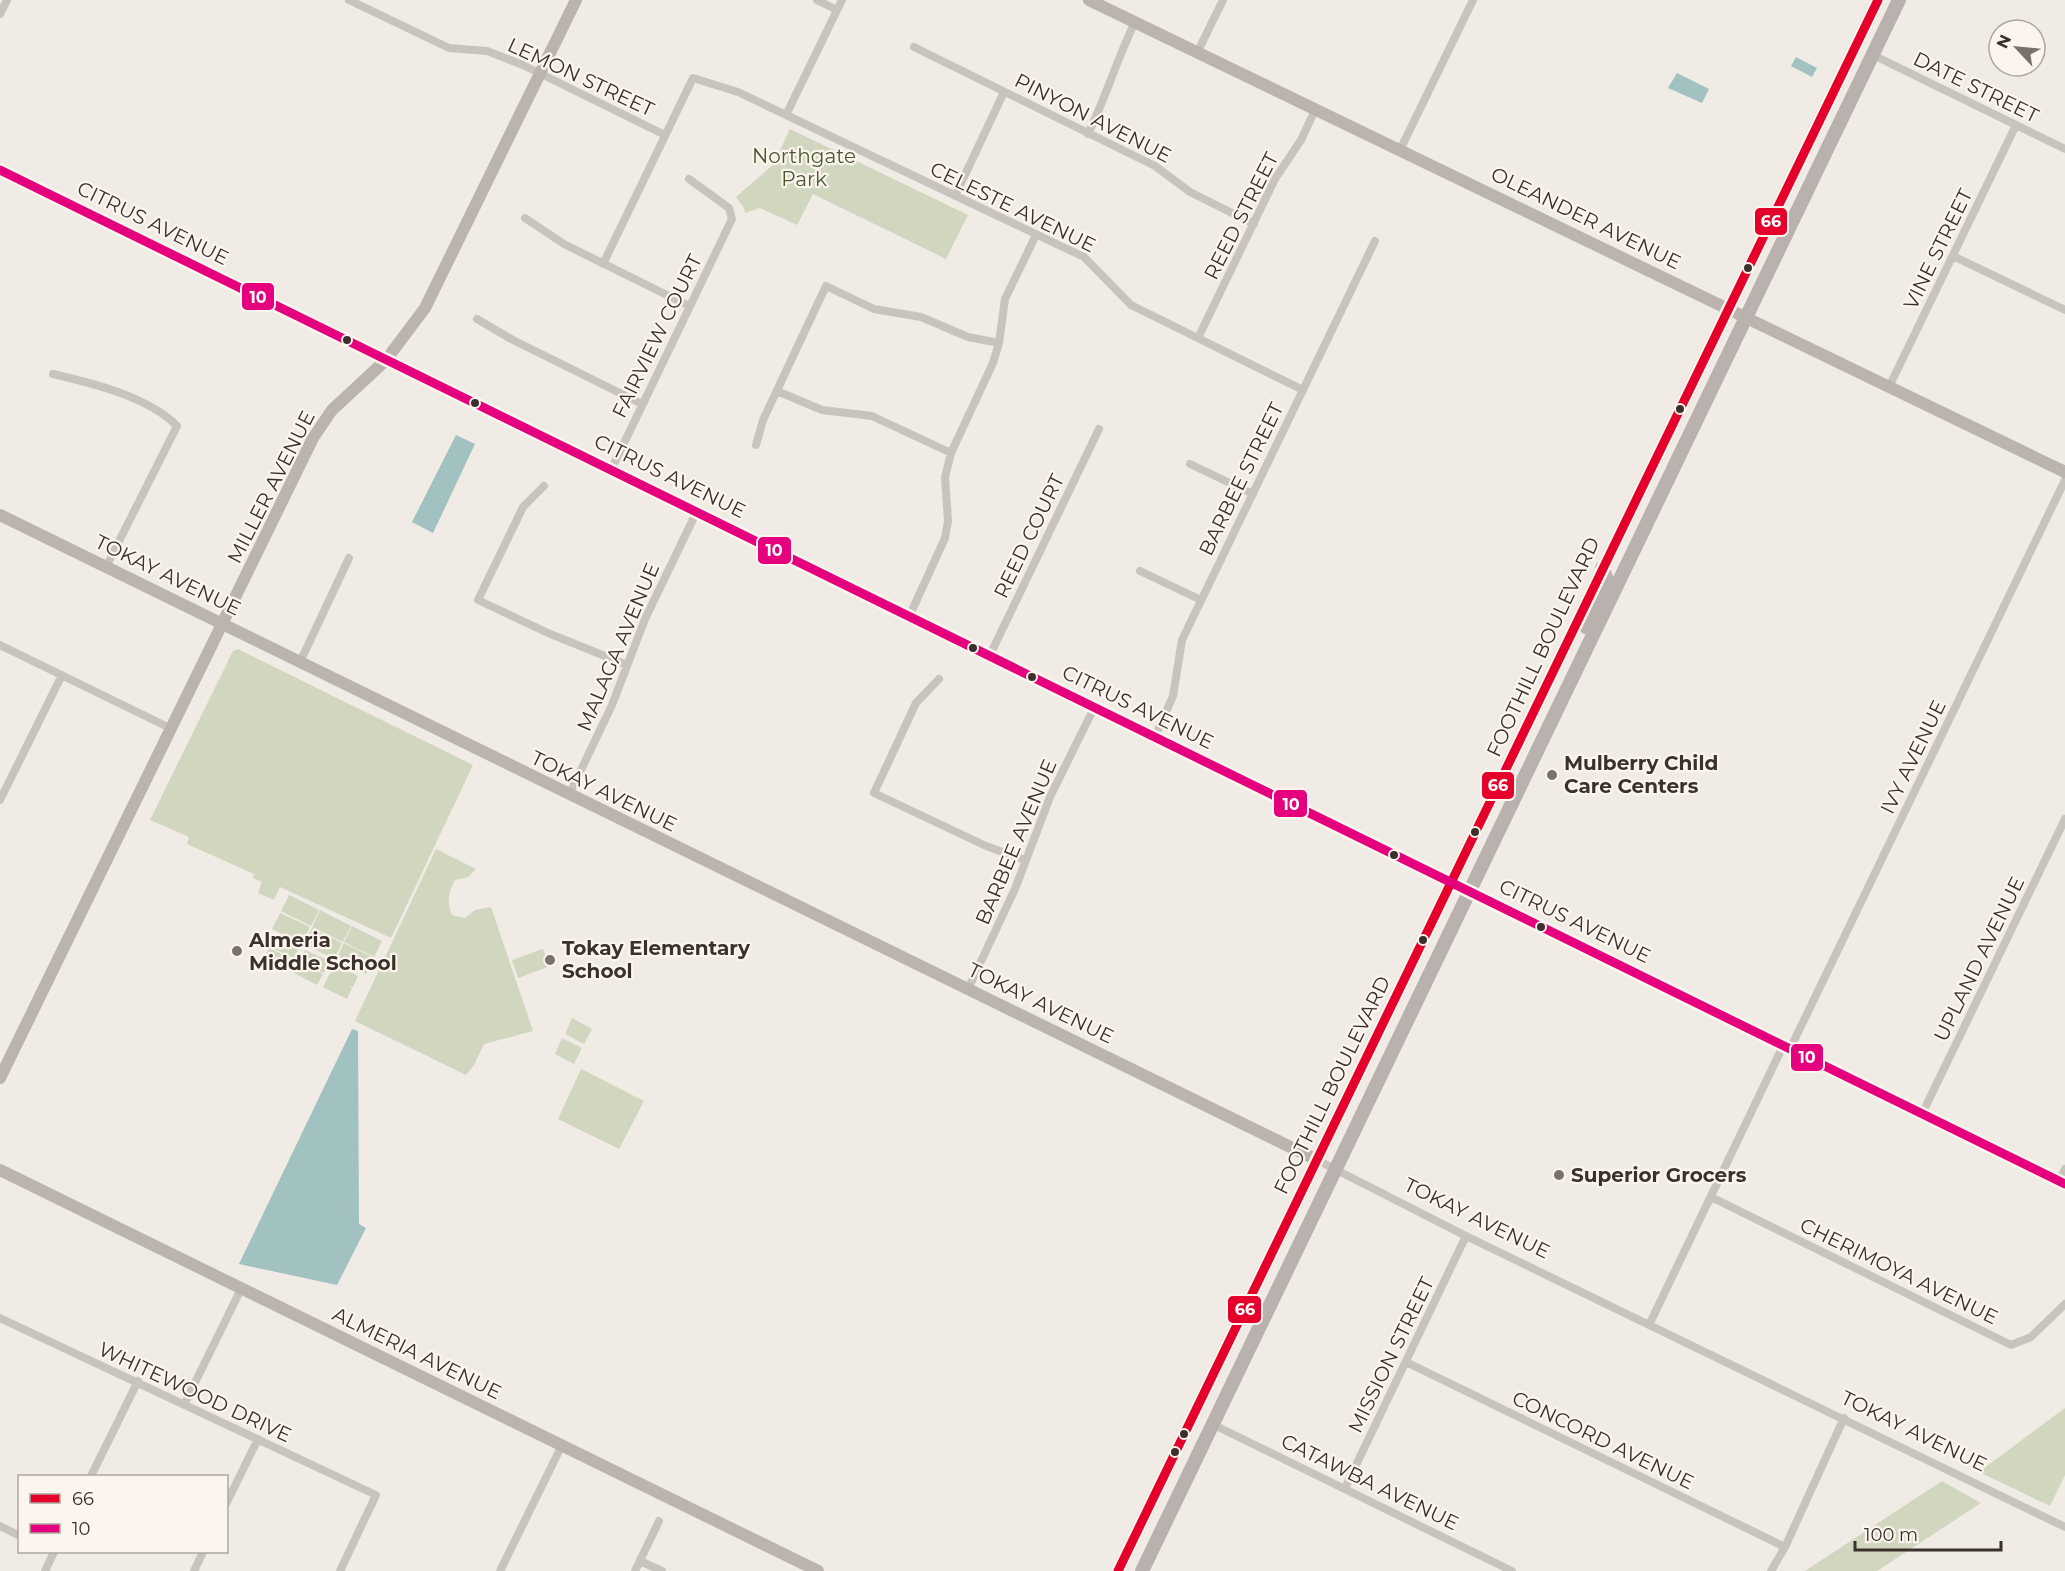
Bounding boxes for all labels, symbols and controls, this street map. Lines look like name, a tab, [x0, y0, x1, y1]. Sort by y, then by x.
north arrow	[1987, 18, 2047, 78]
text: N	[1993, 32, 2015, 52]
street label: LEMON STREET	[504, 33, 659, 122]
street label: DATE STREET	[1909, 46, 2043, 128]
street label: PINYON AVENUE	[1011, 68, 1175, 168]
park label: Northgate Park	[752, 144, 856, 191]
street label: REED STREET	[1199, 148, 1284, 283]
street label: CELESTE AVENUE	[926, 157, 1100, 257]
street label: OLEANDER AVENUE	[1487, 162, 1685, 274]
street label: CITRUS AVENUE	[73, 176, 233, 270]
street label: VINE STREET	[1899, 184, 1978, 313]
line badge: 66	[1754, 207, 1788, 236]
text: 66	[1761, 212, 1781, 231]
street label: FAIRVIEW COURT	[607, 250, 707, 422]
unlabelled marker	[1742, 262, 1754, 274]
line badge: 10	[241, 282, 275, 311]
text: 10	[249, 288, 267, 307]
unlabelled marker	[341, 334, 353, 346]
unlabelled marker	[469, 397, 481, 409]
street label: BARBEE STREET	[1194, 398, 1289, 559]
unlabelled marker	[1674, 403, 1686, 415]
street label: MILLER AVENUE	[222, 407, 320, 567]
street label: CITRUS AVENUE	[590, 429, 750, 523]
street label: REED COURT	[989, 470, 1070, 602]
street label: TOKAY AVENUE	[91, 529, 245, 621]
street label: FOOTHILL BOULEVARD	[1481, 533, 1605, 761]
line badge: 10	[757, 536, 792, 565]
text: 10	[765, 541, 783, 560]
street label: MALAGA AVENUE	[572, 559, 664, 735]
unlabelled marker	[967, 642, 979, 654]
street label: CITRUS AVENUE	[1058, 660, 1218, 754]
unlabelled marker	[1026, 671, 1038, 683]
street label: IVY AVENUE	[1875, 696, 1951, 818]
street label: TOKAY AVENUE	[527, 745, 681, 837]
place label: Mulberry Child Care Centers	[1564, 751, 1718, 798]
street label: BARBEE AVENUE	[970, 756, 1062, 928]
marker: Mulberry Child Care Centers	[1545, 768, 1559, 782]
line badge: 66	[1481, 771, 1515, 800]
text: 66	[1488, 776, 1508, 795]
line badge: 10	[1273, 789, 1308, 818]
text: 10	[1282, 795, 1300, 814]
unlabelled marker	[1469, 826, 1481, 838]
unlabelled marker	[1388, 849, 1400, 861]
street label: UPLAND AVENUE	[1929, 873, 2029, 1045]
street label: CITRUS AVENUE	[1495, 874, 1655, 968]
unlabelled marker	[1535, 921, 1547, 933]
place label: Almeria Middle School	[248, 928, 397, 975]
unlabelled marker	[1417, 934, 1429, 946]
place label: Tokay Elementary School	[562, 936, 751, 983]
marker: Almeria Middle School	[230, 944, 244, 958]
marker: Tokay Elementary School	[543, 953, 557, 967]
street label: TOKAY AVENUE	[964, 957, 1118, 1049]
street label: FOOTHILL BOULEVARD	[1269, 972, 1395, 1198]
line badge: 10	[1790, 1043, 1824, 1072]
text: 10	[1798, 1048, 1816, 1067]
place label: Superior Grocers	[1571, 1163, 1747, 1187]
marker: Superior Grocers	[1552, 1168, 1566, 1182]
street label: TOKAY AVENUE	[1400, 1172, 1554, 1264]
street label: CHERIMOYA AVENUE	[1796, 1213, 2002, 1329]
street label: MISSION STREET	[1343, 1273, 1439, 1437]
line badge: 66	[1227, 1295, 1262, 1324]
text: 66	[1235, 1300, 1255, 1319]
street label: ALMERIA AVENUE	[329, 1302, 505, 1404]
street label: WHITEWOOD DRIVE	[95, 1337, 295, 1447]
street label: TOKAY AVENUE	[1837, 1385, 1991, 1477]
street label: CONCORD AVENUE	[1508, 1386, 1698, 1494]
unlabelled marker	[1178, 1428, 1190, 1440]
street label: CATAWBA AVENUE	[1277, 1429, 1463, 1535]
unlabelled marker	[1169, 1446, 1181, 1458]
legend	[18, 1475, 228, 1553]
text: 66	[72, 1488, 94, 1510]
scale bar	[1855, 1514, 2000, 1552]
text: 10	[72, 1518, 90, 1540]
text: 100 m	[1864, 1524, 1918, 1546]

